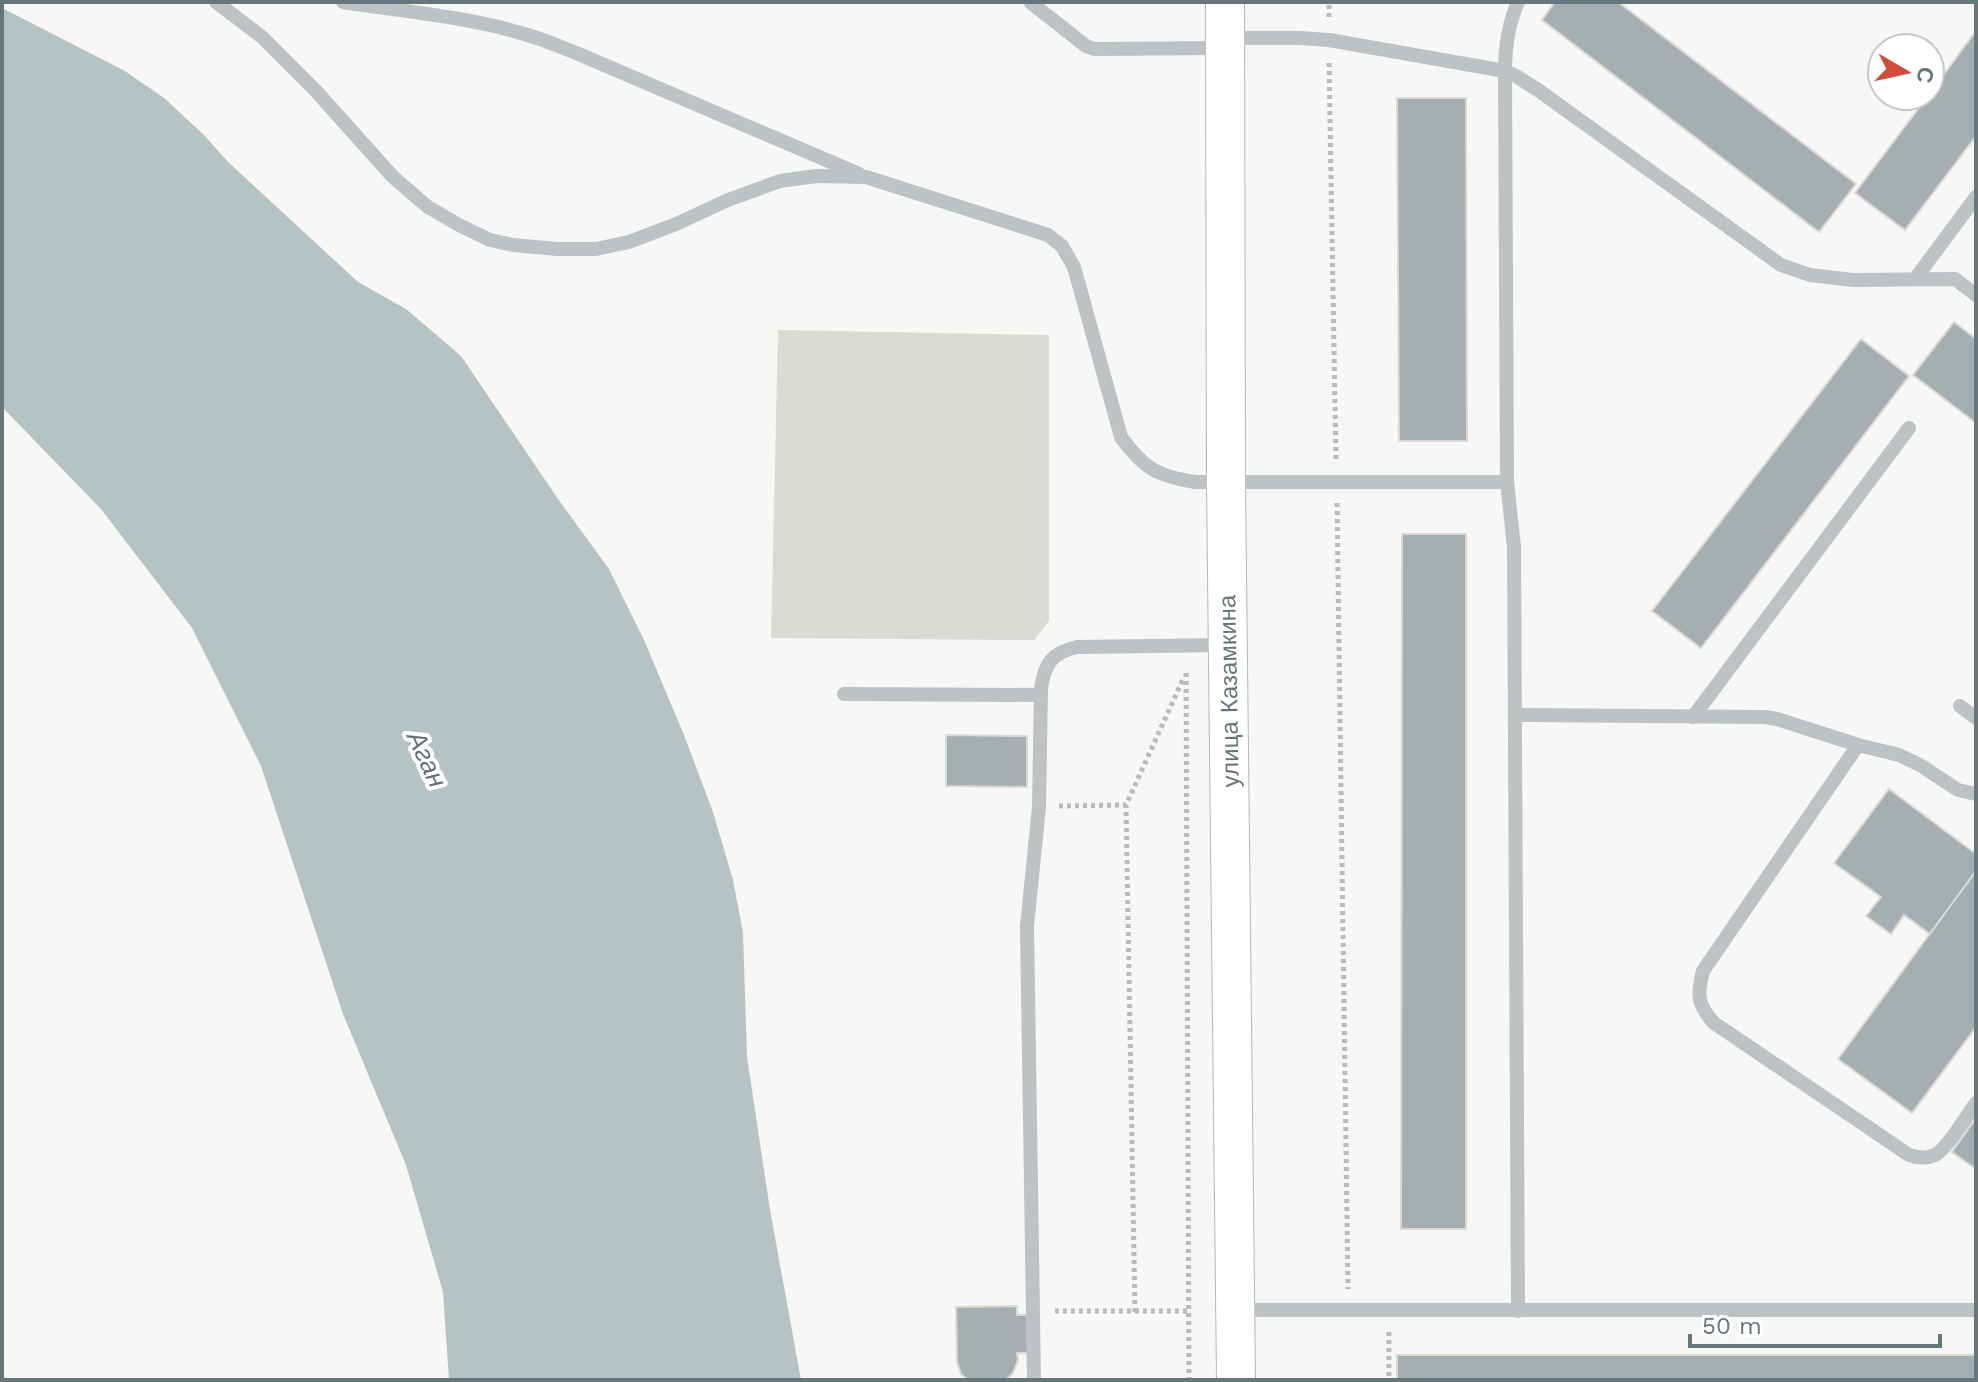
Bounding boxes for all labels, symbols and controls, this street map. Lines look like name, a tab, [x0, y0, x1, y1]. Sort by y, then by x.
north arrow	[1866, 32, 1946, 112]
text: С	[1912, 65, 1939, 85]
street label: улица Казамкина	[1213, 594, 1245, 788]
water label: Аган	[400, 724, 453, 792]
scale bar	[1690, 1298, 1940, 1348]
text: 50 m	[1702, 1312, 1762, 1340]

